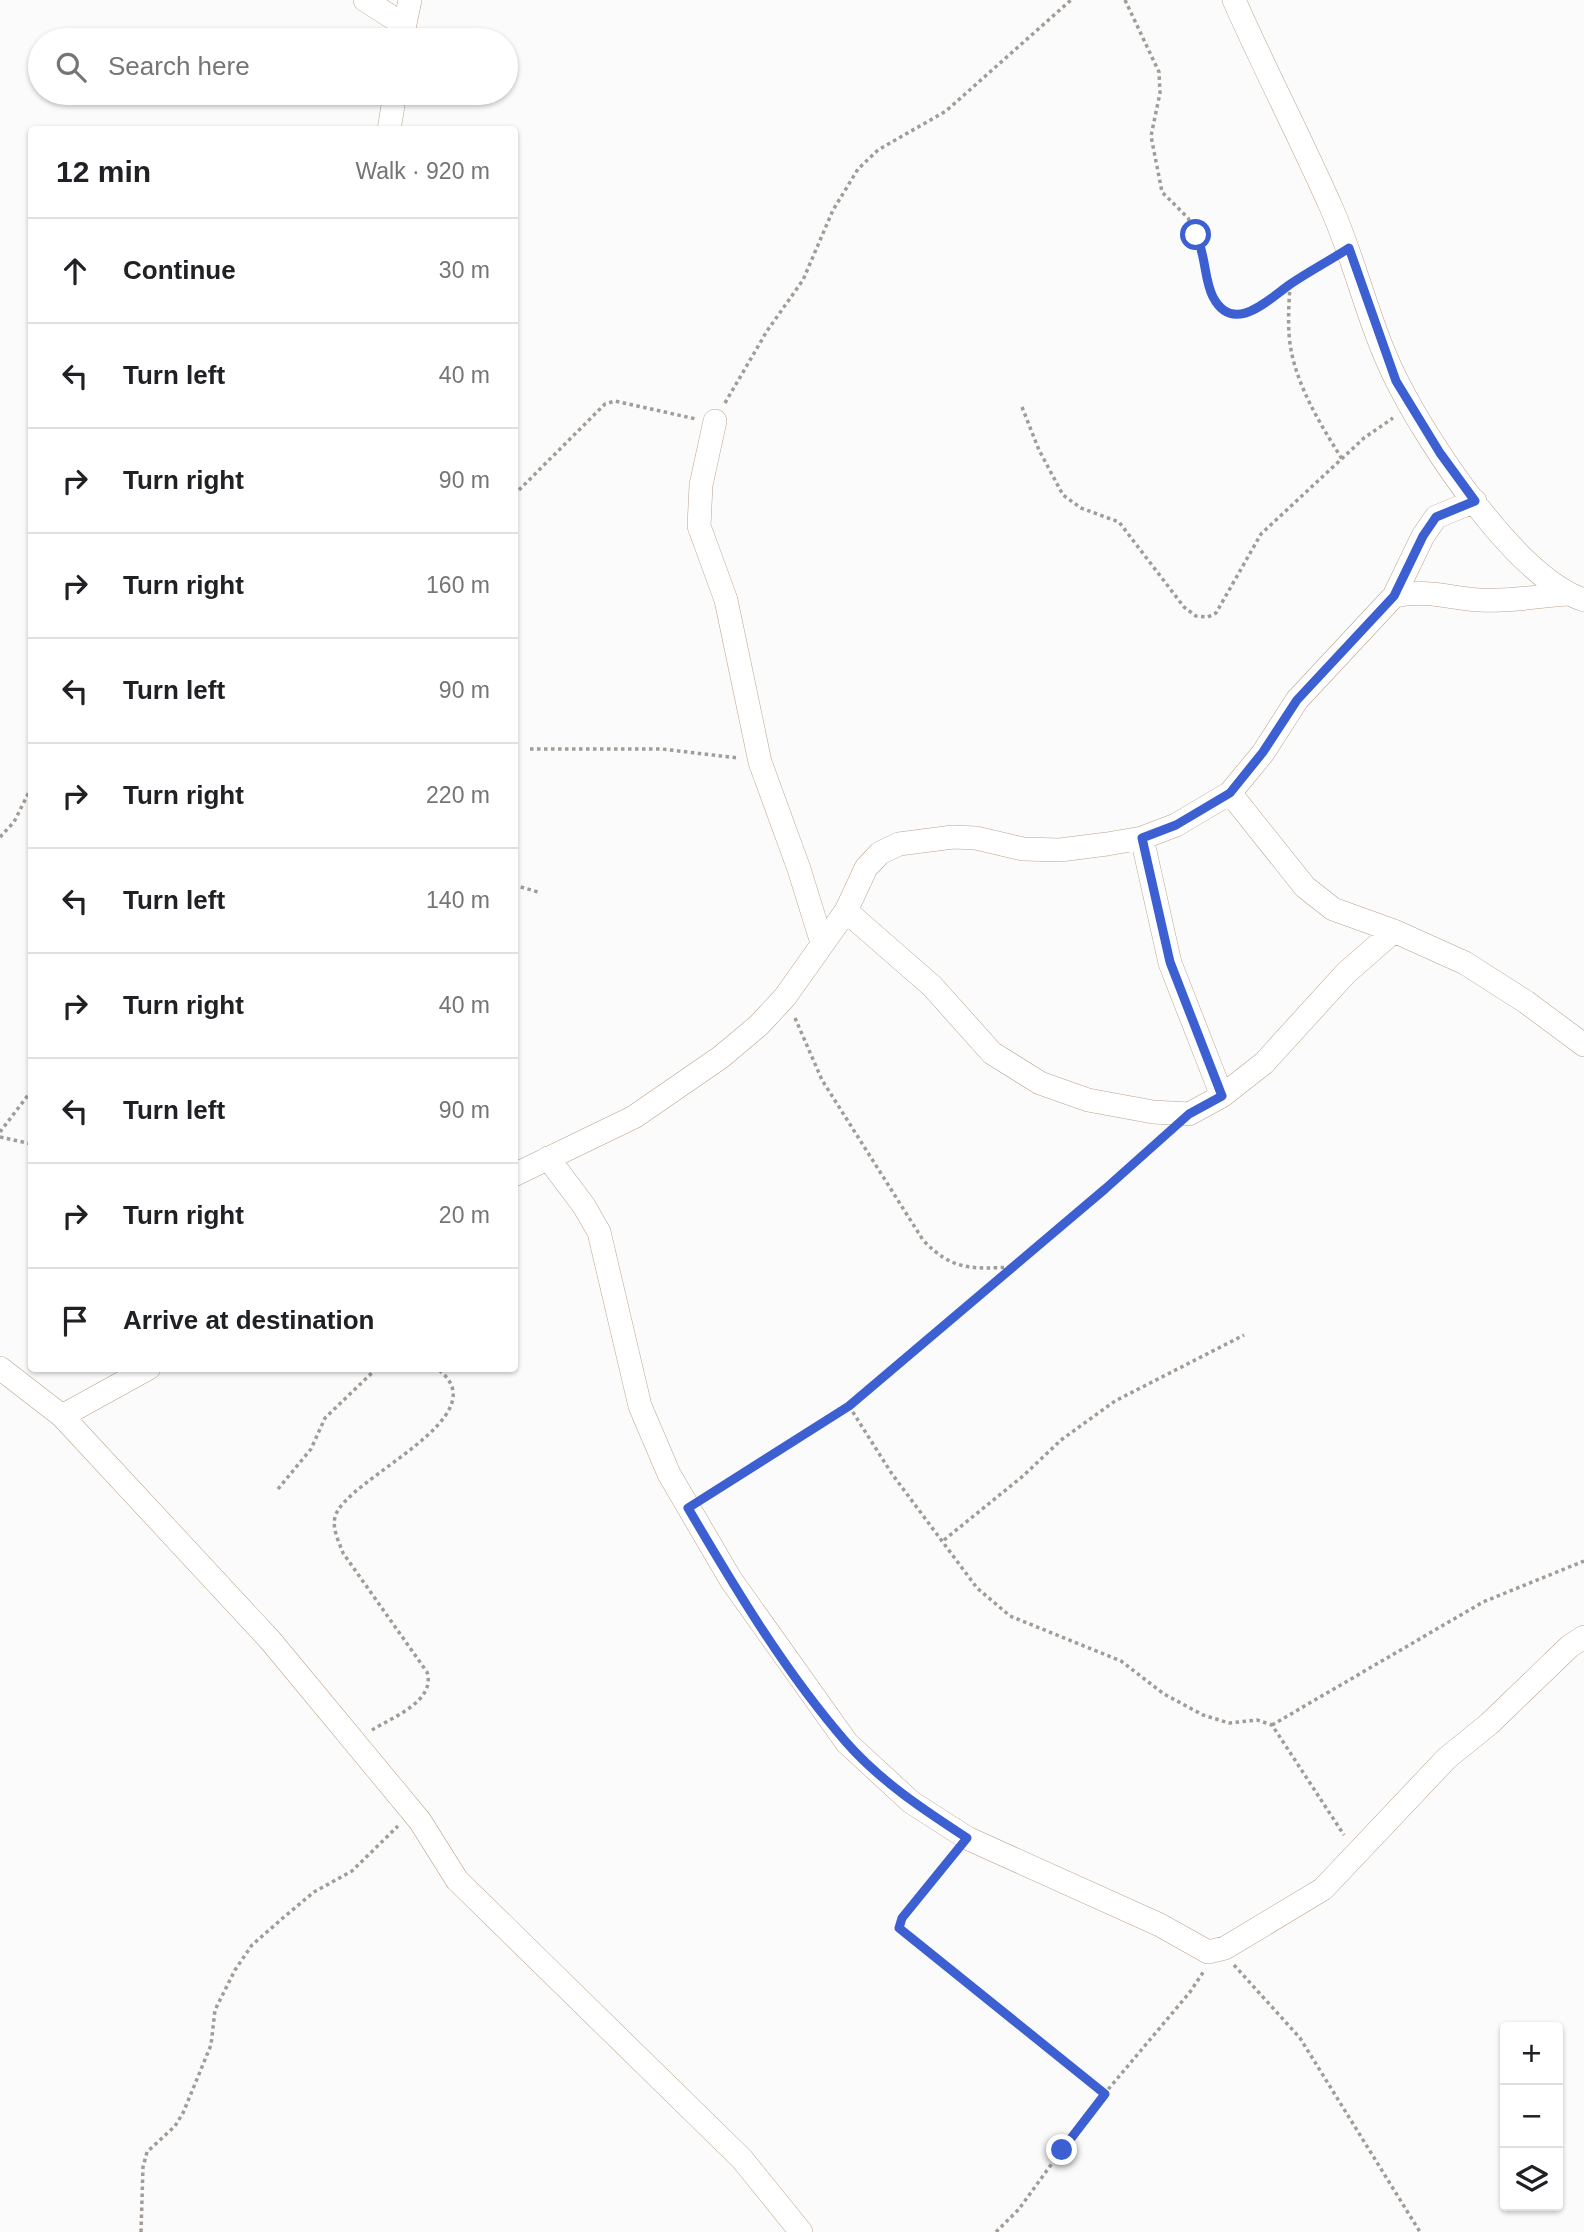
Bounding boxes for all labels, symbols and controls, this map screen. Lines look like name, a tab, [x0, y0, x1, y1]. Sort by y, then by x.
search box	[28, 28, 518, 105]
icon: search	[52, 48, 90, 86]
text: Search here	[108, 51, 250, 81]
text: 12 min	[56, 155, 151, 188]
text: Walk · 920 m	[355, 158, 490, 184]
route start	[1180, 219, 1211, 250]
icon: ahead	[56, 252, 94, 290]
text: Continue	[123, 255, 236, 285]
text: 30 m	[439, 257, 490, 283]
icon: left	[56, 357, 94, 395]
text: Turn left	[123, 360, 225, 390]
text: 40 m	[439, 362, 490, 388]
icon: right	[56, 462, 94, 500]
text: Turn right	[123, 465, 244, 495]
text: 90 m	[439, 467, 490, 493]
icon: right	[56, 567, 94, 605]
text: Turn right	[123, 570, 244, 600]
text: 160 m	[426, 572, 490, 598]
icon: left	[56, 672, 94, 710]
text: Turn left	[123, 675, 225, 705]
text: 90 m	[439, 677, 490, 703]
icon: right	[56, 777, 94, 815]
text: Turn right	[123, 780, 244, 810]
text: 220 m	[426, 782, 490, 808]
icon: left	[56, 882, 94, 920]
text: Turn left	[123, 885, 225, 915]
text: 140 m	[426, 887, 490, 913]
icon: right	[56, 987, 94, 1025]
text: Turn right	[123, 990, 244, 1020]
text: 40 m	[439, 992, 490, 1018]
icon: left	[56, 1092, 94, 1130]
text: Turn left	[123, 1095, 225, 1125]
text: 90 m	[439, 1097, 490, 1123]
icon: right	[56, 1197, 94, 1235]
text: Turn right	[123, 1200, 244, 1230]
text: 20 m	[439, 1202, 490, 1228]
icon: arrive	[56, 1302, 94, 1340]
text: Arrive at destination	[123, 1305, 374, 1335]
map controls	[1500, 2022, 1563, 2211]
button: +	[1500, 2022, 1563, 2085]
button: −	[1500, 2085, 1563, 2148]
route end	[1046, 2134, 1077, 2165]
button: layers	[1500, 2148, 1563, 2211]

